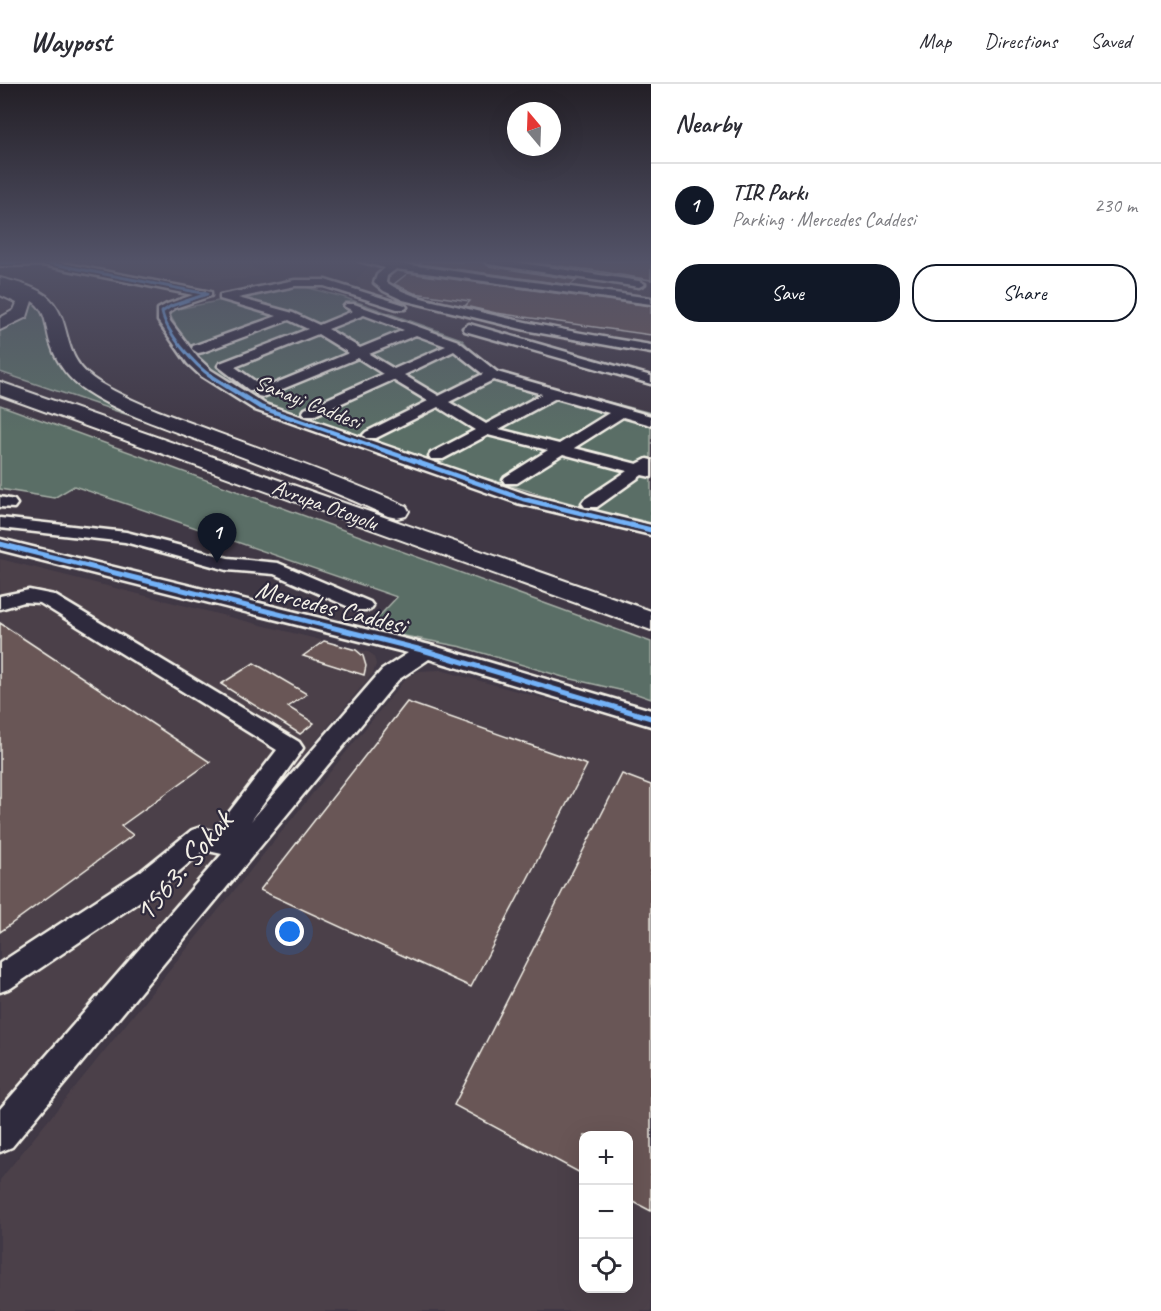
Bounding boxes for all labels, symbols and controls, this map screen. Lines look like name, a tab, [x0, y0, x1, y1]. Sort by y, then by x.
text: Waypost	[30, 24, 111, 59]
text: Map	[919, 28, 951, 54]
text: Directions	[984, 28, 1057, 54]
text: Saved	[1090, 28, 1131, 54]
north arrow	[507, 102, 561, 156]
text: Nearby	[675, 107, 740, 140]
text: TIR Parkı	[732, 179, 807, 207]
text: 1	[690, 193, 699, 218]
text: 230 m	[1094, 193, 1137, 218]
text: Parking · Mercedes Caddesi	[732, 207, 916, 232]
button: Save	[675, 264, 900, 322]
button: Share	[912, 264, 1137, 322]
street label: Sanayi Caddesi	[251, 368, 368, 437]
street label: Avrupa Otoyolu	[268, 473, 383, 538]
pin: 1	[198, 514, 236, 563]
street label: Mercedes Caddesi	[252, 572, 413, 642]
street label: 1563. Sokak	[124, 800, 243, 931]
your location	[275, 917, 304, 946]
map controls	[579, 1131, 633, 1293]
button: +	[579, 1131, 633, 1185]
button: −	[579, 1185, 633, 1239]
button: locate	[579, 1239, 633, 1293]

